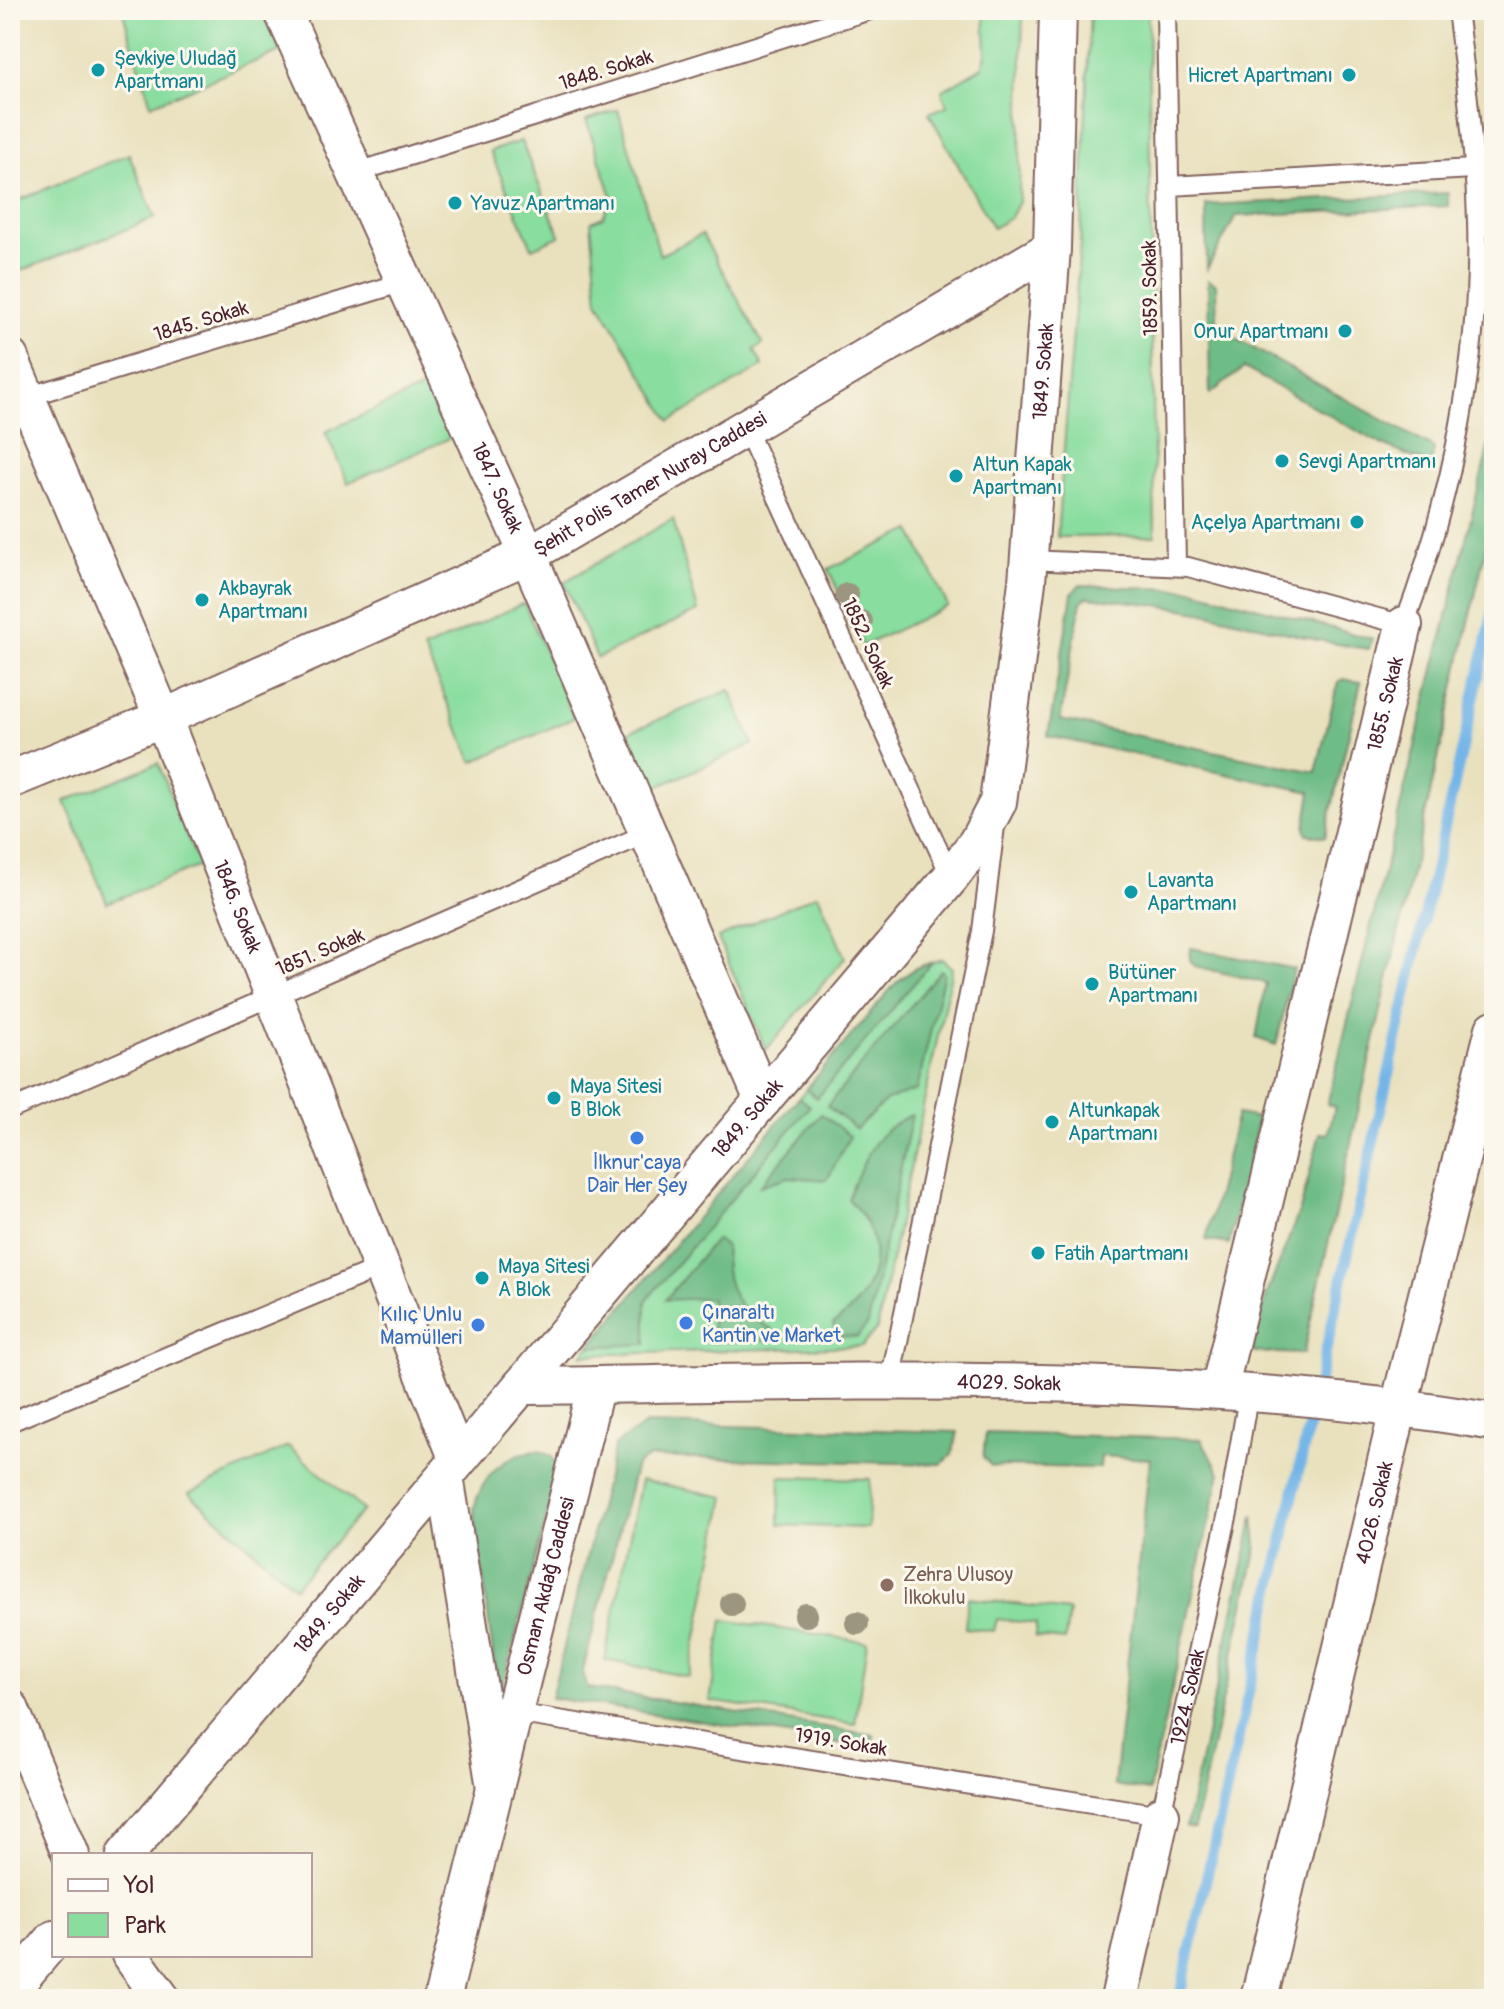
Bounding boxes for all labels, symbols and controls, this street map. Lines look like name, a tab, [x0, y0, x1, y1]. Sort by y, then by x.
street label: 1848. Sokak	[556, 44, 657, 96]
place label: Şevkiye Uludağ Apartmanı	[114, 46, 237, 94]
marker: Şevkiye Uludağ Apartmanı	[89, 61, 107, 79]
place label: Hicret Apartmanı	[1188, 63, 1333, 88]
marker: Hicret Apartmanı	[1340, 66, 1358, 84]
place label: Yavuz Apartmanı	[470, 191, 615, 216]
marker: Yavuz Apartmanı	[446, 194, 464, 212]
street label: 1859. Sokak	[1137, 239, 1163, 336]
street label: 1845. Sokak	[151, 295, 252, 347]
place label: Onur Apartmanı	[1193, 319, 1329, 344]
street label: 1849. Sokak	[1027, 321, 1059, 421]
marker: Onur Apartmanı	[1336, 322, 1354, 340]
street label: Şehit Polis Tamer Nuray Caddesi	[529, 406, 771, 562]
street label: 1847. Sokak	[466, 438, 529, 538]
place label: Sevgi Apartmanı	[1298, 449, 1437, 474]
place label: Altun Kapak Apartmanı	[972, 452, 1073, 500]
marker: Sevgi Apartmanı	[1273, 452, 1291, 470]
marker: Altun Kapak Apartmanı	[947, 467, 965, 485]
place label: Açelya Apartmanı	[1191, 510, 1341, 535]
marker: Açelya Apartmanı	[1348, 513, 1366, 531]
place label: Akbayrak Apartmanı	[218, 576, 308, 624]
marker: Akbayrak Apartmanı	[193, 591, 211, 609]
street label: 1852. Sokak	[836, 594, 900, 693]
street label: 1855. Sokak	[1361, 653, 1409, 754]
street label: 1846. Sokak	[208, 856, 268, 957]
place label: Lavanta Apartmanı	[1147, 868, 1237, 916]
marker: Lavanta Apartmanı	[1122, 883, 1140, 901]
street label: 1851. Sokak	[272, 922, 369, 982]
place label: Bütüner Apartmanı	[1108, 960, 1198, 1008]
marker: Bütüner Apartmanı	[1083, 975, 1101, 993]
street label: 1849. Sokak	[706, 1073, 788, 1164]
place label: Maya Sitesi B Blok	[570, 1074, 662, 1122]
marker: Maya Sitesi B Blok	[545, 1089, 563, 1107]
place label: Altunkapak Apartmanı	[1068, 1098, 1161, 1146]
marker: Altunkapak Apartmanı	[1043, 1113, 1061, 1131]
marker: İlknur'caya Dair Her Şey	[628, 1129, 646, 1147]
place label: İlknur'caya Dair Her Şey	[587, 1150, 688, 1198]
place label: Fatih Apartmanı	[1054, 1241, 1189, 1266]
marker: Fatih Apartmanı	[1029, 1244, 1047, 1262]
place label: Maya Sitesi A Blok	[498, 1254, 590, 1302]
marker: Maya Sitesi A Blok	[473, 1269, 491, 1287]
place label: Çınaraltı Kantin ve Market	[702, 1300, 842, 1348]
place label: Kılıç Unlu Mamülleri	[380, 1302, 462, 1350]
marker: Çınaraltı Kantin ve Market	[677, 1314, 695, 1332]
marker: Kılıç Unlu Mamülleri	[469, 1316, 487, 1334]
street label: 4029. Sokak	[957, 1369, 1062, 1396]
street label: 4026. Sokak	[1350, 1458, 1398, 1566]
street label: Osman Akdağ Caddesi	[511, 1494, 580, 1678]
place label: Zehra Ulusoy İlkokulu	[903, 1562, 1013, 1610]
street label: 1849. Sokak	[288, 1568, 370, 1659]
marker: Zehra Ulusoy İlkokulu	[878, 1576, 896, 1594]
street label: 1924. Sokak	[1164, 1646, 1210, 1747]
street label: 1919. Sokak	[793, 1722, 890, 1762]
legend	[52, 1853, 312, 1957]
text: Yol	[123, 1871, 154, 1900]
text: Park	[124, 1911, 166, 1940]

